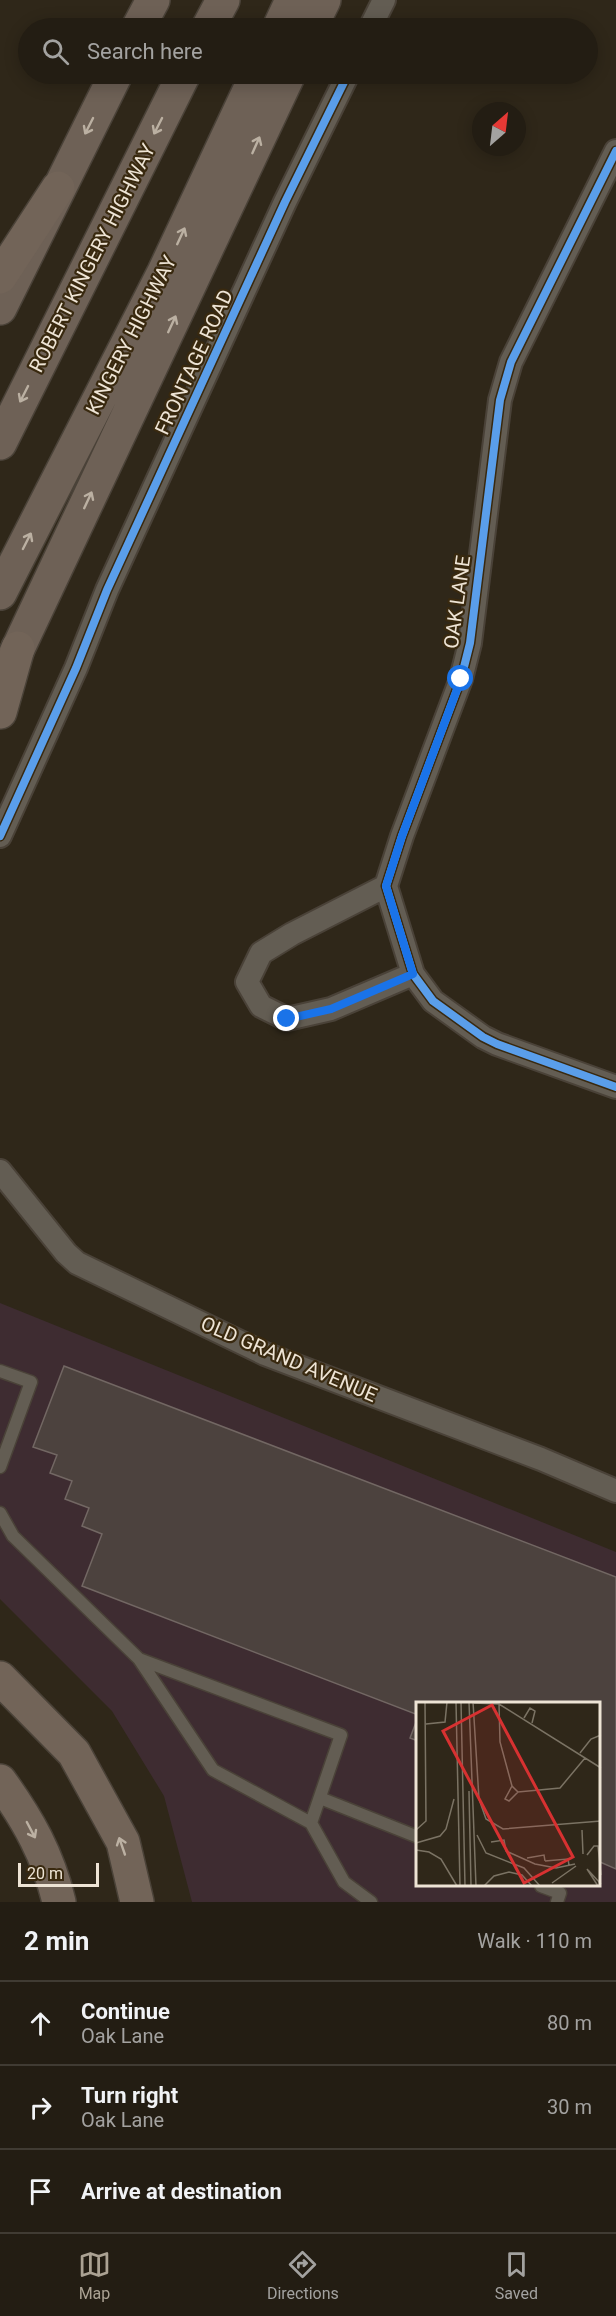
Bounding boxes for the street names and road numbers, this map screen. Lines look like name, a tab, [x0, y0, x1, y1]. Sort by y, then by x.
street label: ROBERT KINGERY HIGHWAY	[24, 140, 160, 376]
street label: KINGERY HIGHWAY	[81, 252, 181, 418]
street label: FRONTAGE ROAD	[150, 286, 238, 438]
street label: OAK LANE	[439, 554, 475, 650]
street label: OLD GRAND AVENUE	[197, 1311, 381, 1407]

